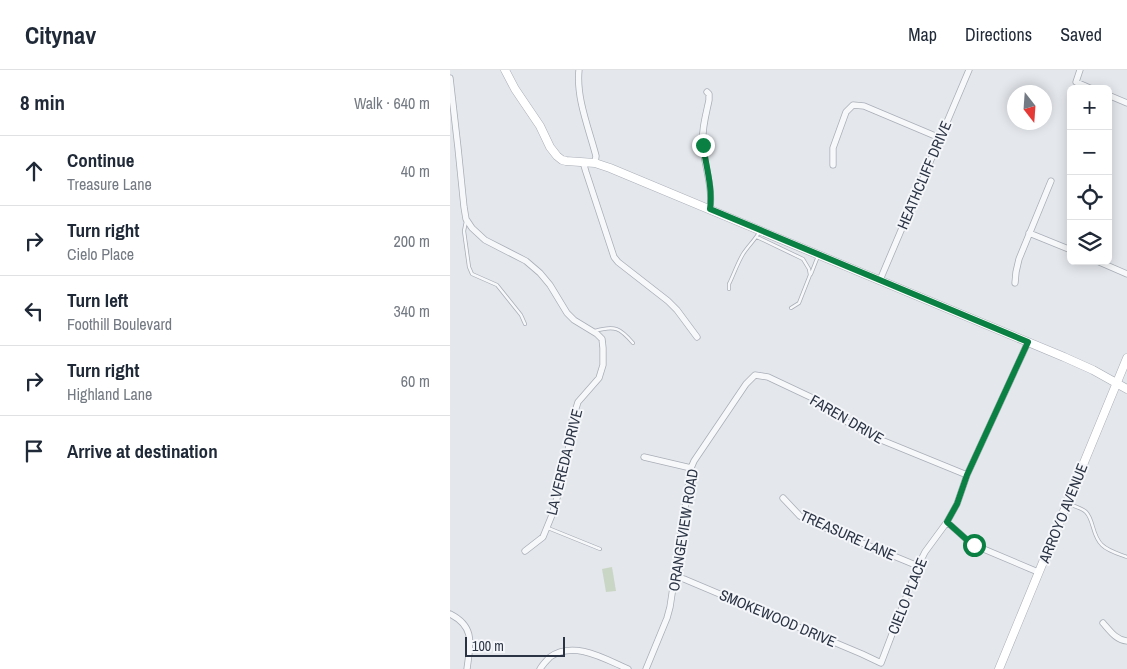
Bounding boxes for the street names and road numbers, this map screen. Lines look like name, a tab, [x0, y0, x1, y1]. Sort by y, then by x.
street label: HEATHCLIFF DRIVE	[892, 118, 956, 232]
street label: FAREN DRIVE	[806, 389, 888, 449]
street label: LA VEREDA DRIVE	[541, 407, 587, 517]
street label: ARROYO AVENUE	[1033, 460, 1093, 567]
street label: ORANGEVIEW ROAD	[663, 467, 703, 593]
street label: TREASURE LANE	[797, 505, 899, 565]
street label: CIELO PLACE	[882, 555, 932, 637]
street label: SMOKEWOOD DRIVE	[716, 584, 840, 652]

